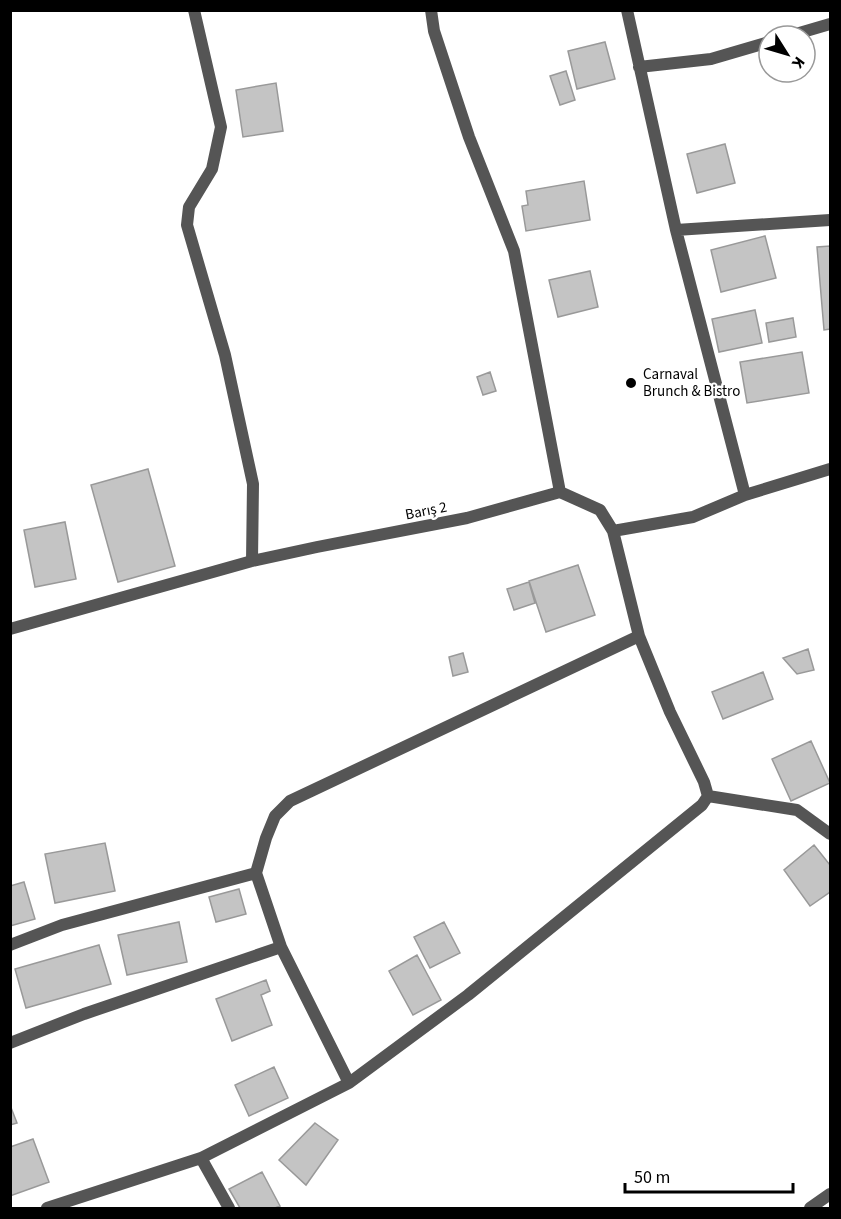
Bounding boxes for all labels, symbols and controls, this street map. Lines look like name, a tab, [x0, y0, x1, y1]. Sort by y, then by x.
north arrow	[757, 24, 817, 84]
text: K	[786, 52, 810, 73]
place label: Carnaval Brunch & Bistro	[643, 364, 740, 402]
marker: Carnaval Brunch & Bistro	[624, 376, 638, 390]
street label: Barış 2	[403, 497, 449, 525]
scale bar	[625, 1156, 793, 1194]
text: 50 m	[634, 1165, 670, 1190]

